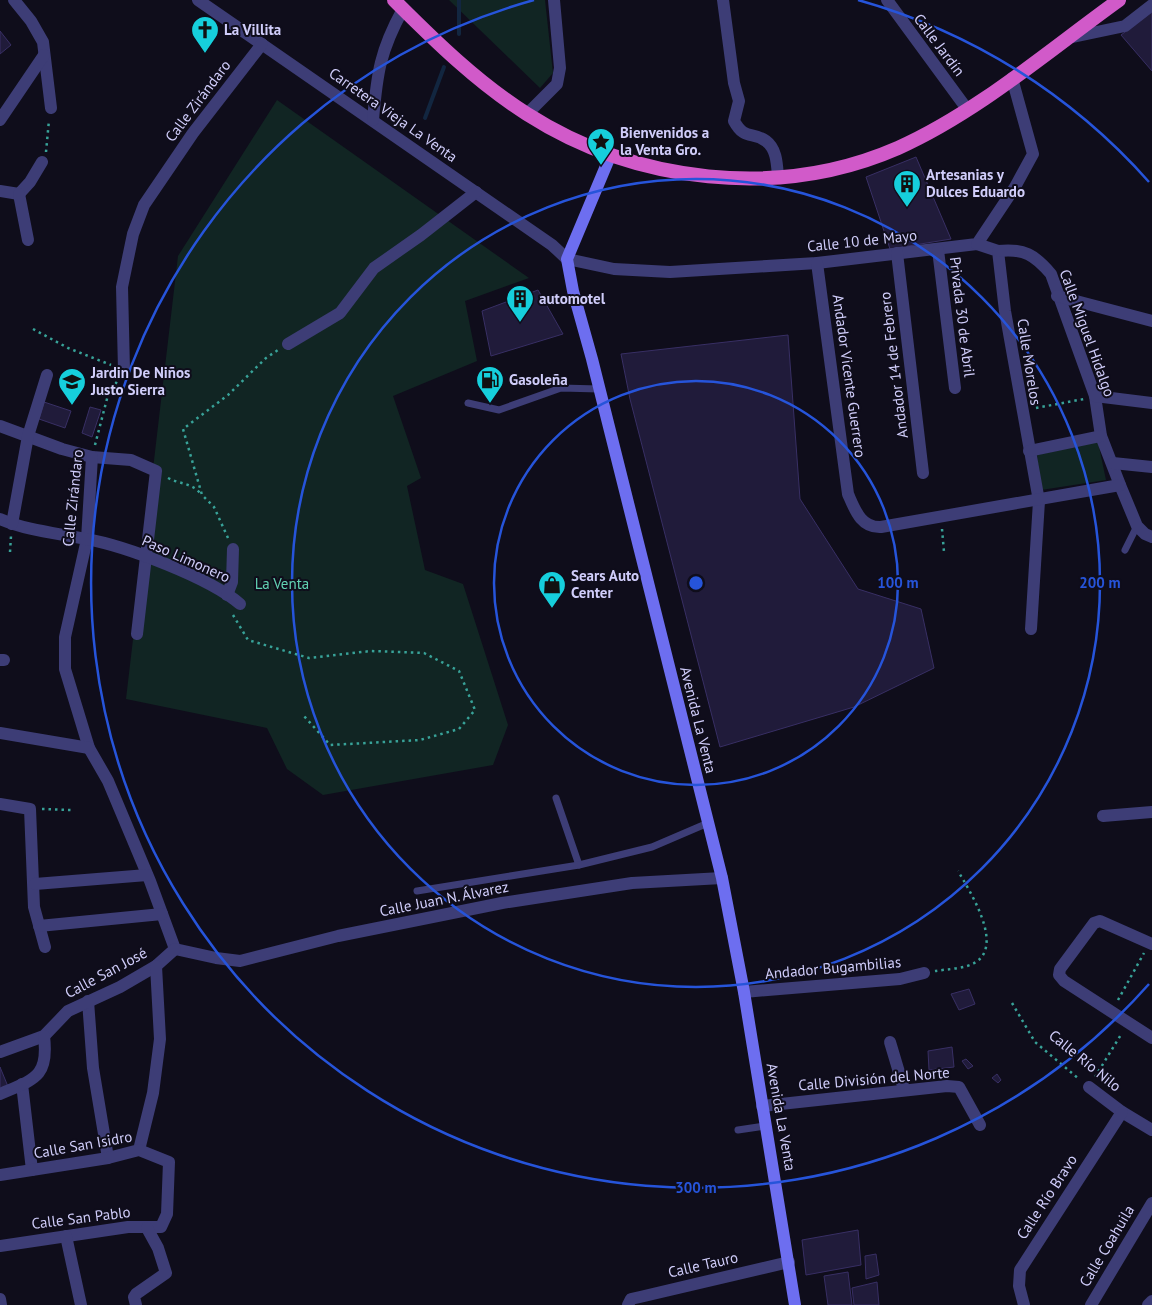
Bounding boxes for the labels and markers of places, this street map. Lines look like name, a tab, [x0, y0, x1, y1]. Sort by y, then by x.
church icon: La Villita	[190, 15, 220, 54]
place label: La Villita	[224, 20, 281, 39]
place label: Bienvenidos a la Venta Gro.	[620, 123, 709, 159]
place icon: Bienvenidos a la Venta Gro.	[586, 127, 616, 166]
place label: Artesanias y Dulces Eduardo	[926, 165, 1025, 201]
building icon: Artesanias y Dulces Eduardo	[892, 169, 922, 208]
building icon: automotel	[505, 284, 535, 323]
place label: automotel	[539, 289, 606, 308]
place label: Jardin De Niños Justo Sierra	[90, 363, 190, 399]
fuel station icon: Gasoleña	[475, 365, 505, 404]
school or university icon: Jardin De Niños Justo Sierra	[57, 367, 87, 406]
place label: Gasoleña	[509, 370, 568, 389]
place label: Sears Auto Center	[571, 566, 639, 602]
shop icon: Sears Auto Center	[537, 570, 567, 609]
centre of rings	[687, 574, 705, 592]

